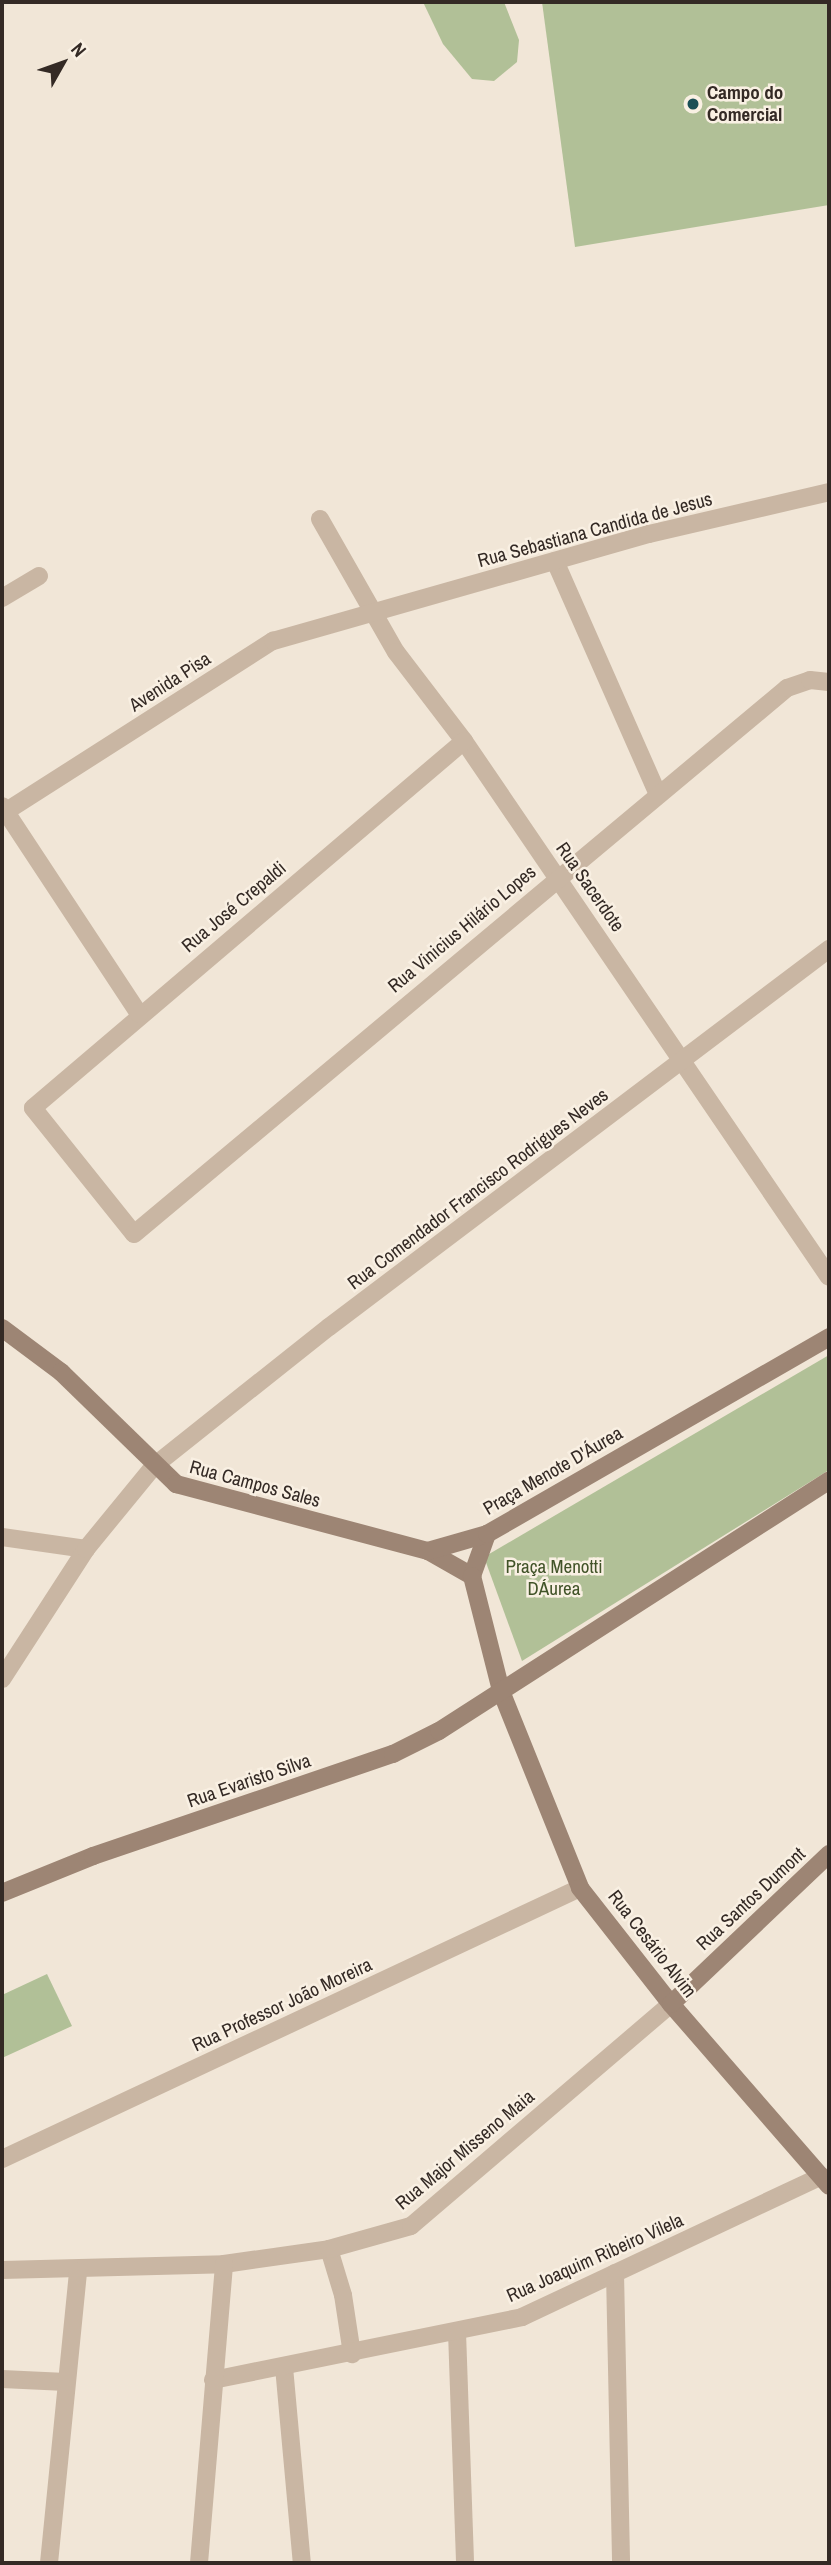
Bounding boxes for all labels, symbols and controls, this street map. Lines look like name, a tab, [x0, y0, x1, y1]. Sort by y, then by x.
north arrow	[28, 28, 98, 98]
text: N	[66, 37, 93, 62]
place label: Campo do Comercial	[707, 82, 783, 126]
marker: Campo do Comercial	[685, 96, 701, 112]
street label: Rua Sebastiana Candida de Jesus	[475, 488, 715, 572]
street label: Avenida Pisa	[125, 647, 215, 717]
street label: Rua Sacerdote	[551, 838, 629, 936]
street label: Rua José Crepaldi	[177, 857, 291, 957]
street label: Rua Vinicius Hilário Lopes	[383, 861, 541, 997]
street label: Rua Comendador Francisco Rodrigues Neves	[343, 1083, 613, 1295]
street label: Praça Menote D'Áurea	[479, 1422, 627, 1520]
street label: Rua Campos Sales	[187, 1456, 323, 1512]
park label: Praça Menotti DÁurea	[506, 1556, 602, 1600]
street label: Rua Evaristo Silva	[184, 1749, 314, 1813]
street label: Rua Santos Dumont	[692, 1843, 810, 1955]
street label: Rua Cesário Alvim	[603, 1885, 701, 2003]
street label: Rua Professor João Moreira	[189, 1953, 375, 2057]
street label: Rua Major Misseno Maia	[391, 2085, 539, 2215]
street label: Rua Joaquim Ribeiro Vilela	[503, 2209, 687, 2307]

